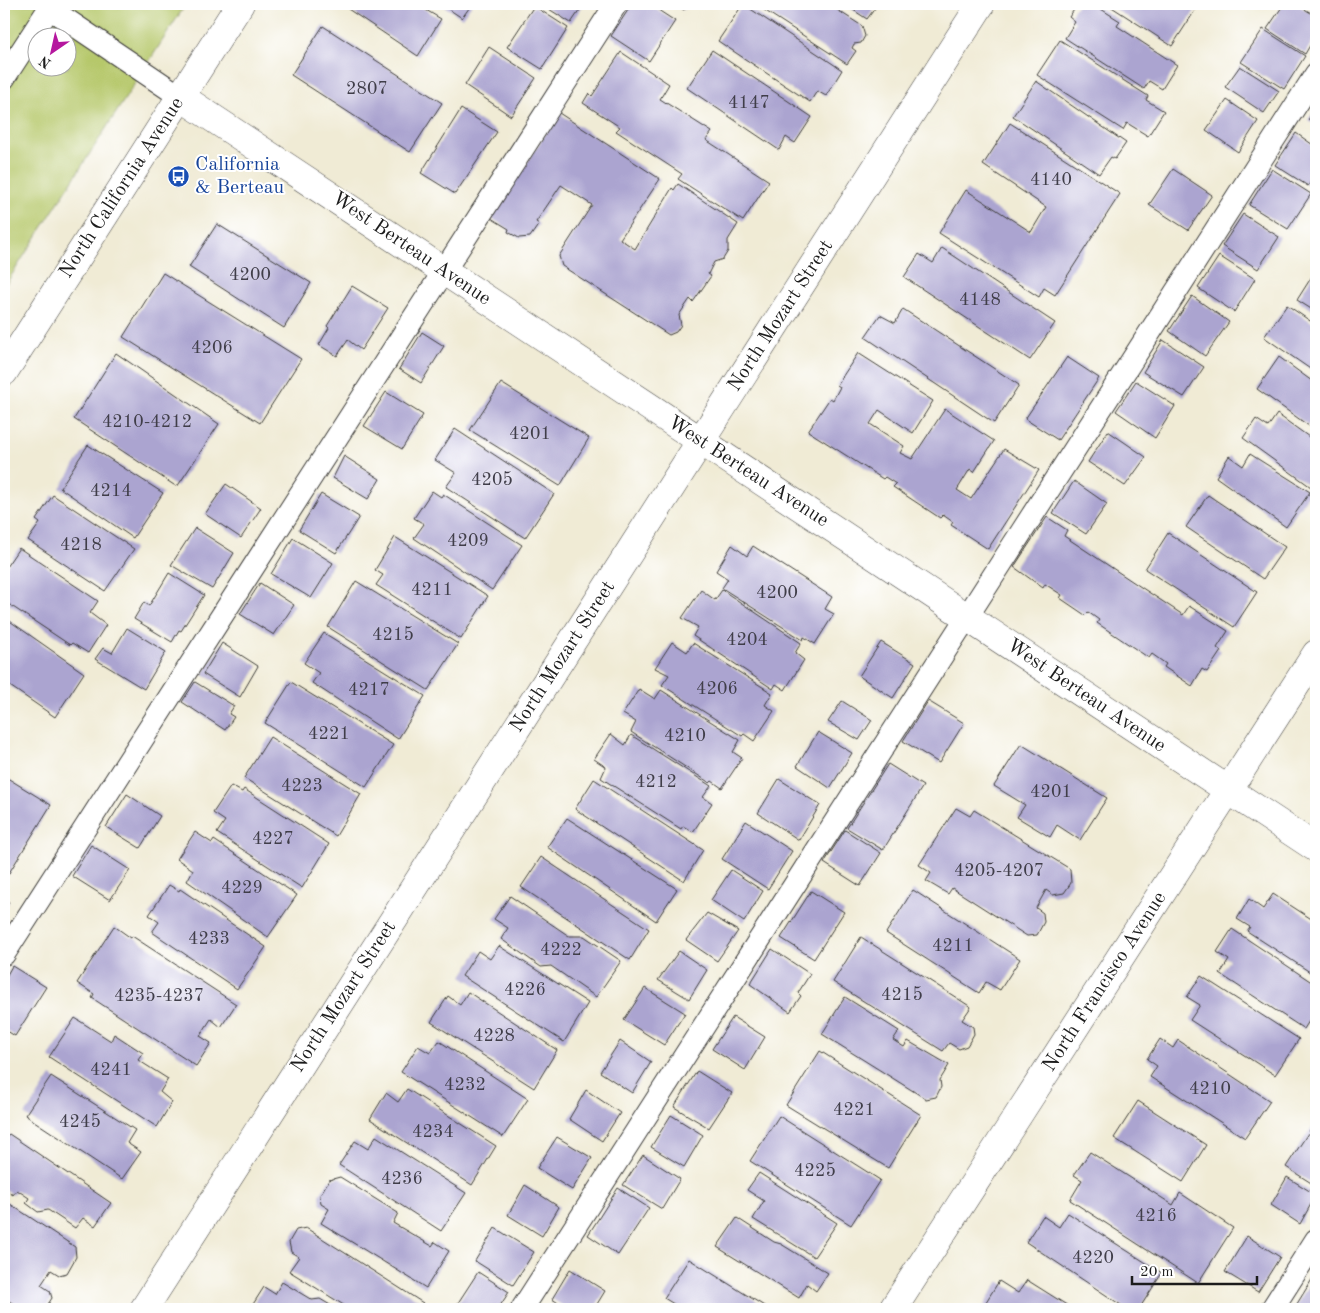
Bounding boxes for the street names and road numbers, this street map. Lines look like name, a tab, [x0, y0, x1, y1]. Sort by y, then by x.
street label: North California Avenue	[56, 94, 188, 282]
street label: West Berteau Avenue	[328, 188, 494, 310]
street label: North Mozart Street	[725, 237, 837, 395]
street label: West Berteau Avenue	[664, 413, 832, 531]
street label: North Mozart Street	[507, 578, 619, 736]
street label: West Berteau Avenue	[1003, 635, 1169, 757]
street label: North Francisco Avenue	[1039, 889, 1171, 1075]
street label: North Mozart Street	[288, 918, 400, 1076]

